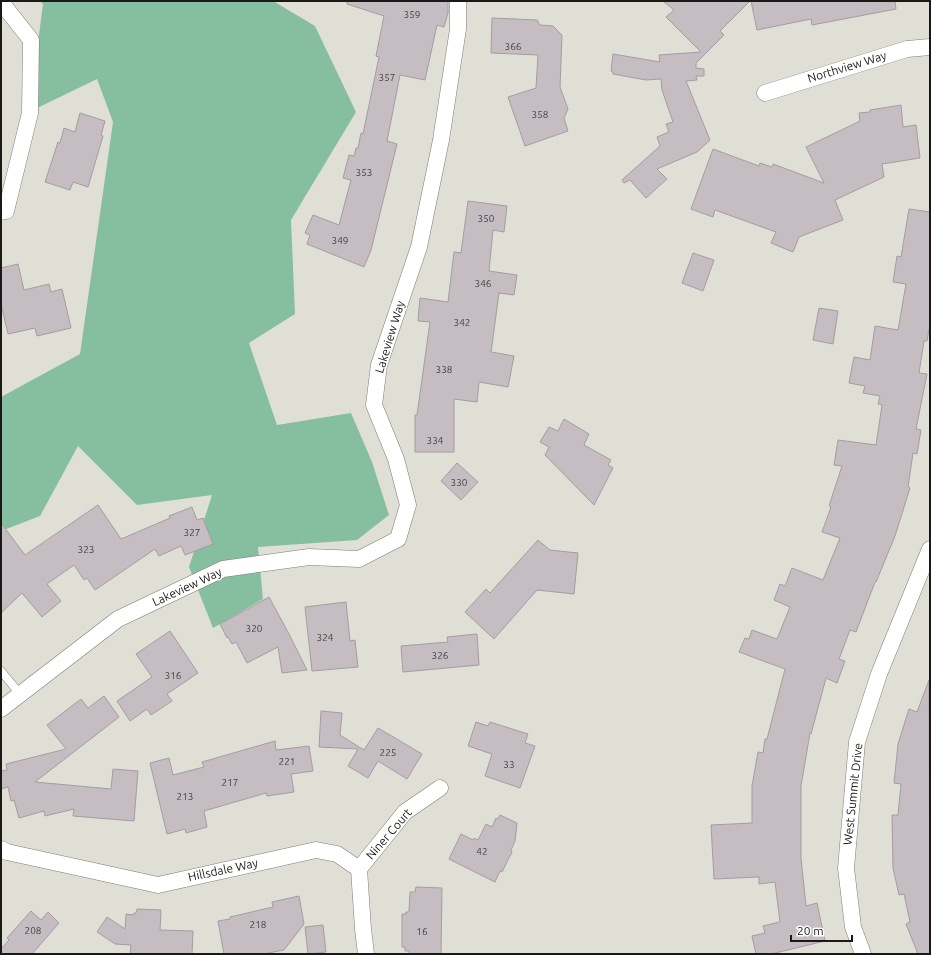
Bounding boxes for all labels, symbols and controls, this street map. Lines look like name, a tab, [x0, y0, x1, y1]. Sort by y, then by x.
house number: 359	[404, 9, 420, 20]
house number: 366	[505, 41, 522, 52]
street label: Northview Way	[806, 48, 888, 85]
house number: 357	[379, 72, 395, 83]
house number: 358	[532, 109, 549, 120]
house number: 353	[356, 167, 372, 178]
house number: 350	[478, 213, 495, 224]
house number: 349	[332, 235, 348, 246]
house number: 346	[475, 278, 492, 289]
street label: Lakeview Way	[372, 299, 407, 375]
house number: 342	[454, 317, 470, 328]
house number: 338	[436, 364, 453, 375]
house number: 334	[427, 435, 444, 446]
house number: 330	[451, 477, 468, 488]
house number: 327	[184, 527, 200, 538]
house number: 323	[78, 544, 94, 555]
street label: Lakeview Way	[150, 565, 224, 608]
house number: 320	[246, 623, 263, 634]
house number: 324	[317, 632, 334, 643]
house number: 326	[432, 650, 449, 661]
house number: 316	[165, 670, 182, 681]
street label: West Summit Drive	[841, 742, 864, 846]
house number: 225	[380, 747, 396, 758]
house number: 221	[279, 756, 295, 767]
house number: 33	[503, 759, 515, 770]
house number: 217	[222, 777, 238, 788]
house number: 213	[177, 791, 193, 802]
street label: Niner Court	[363, 806, 414, 862]
house number: 42	[476, 846, 488, 857]
street label: Hillsdale Way	[187, 856, 259, 883]
scale bar	[791, 917, 852, 943]
house number: 218	[250, 919, 267, 930]
text: 20 m	[797, 924, 824, 937]
house number: 208	[25, 925, 42, 936]
house number: 16	[416, 926, 428, 937]

